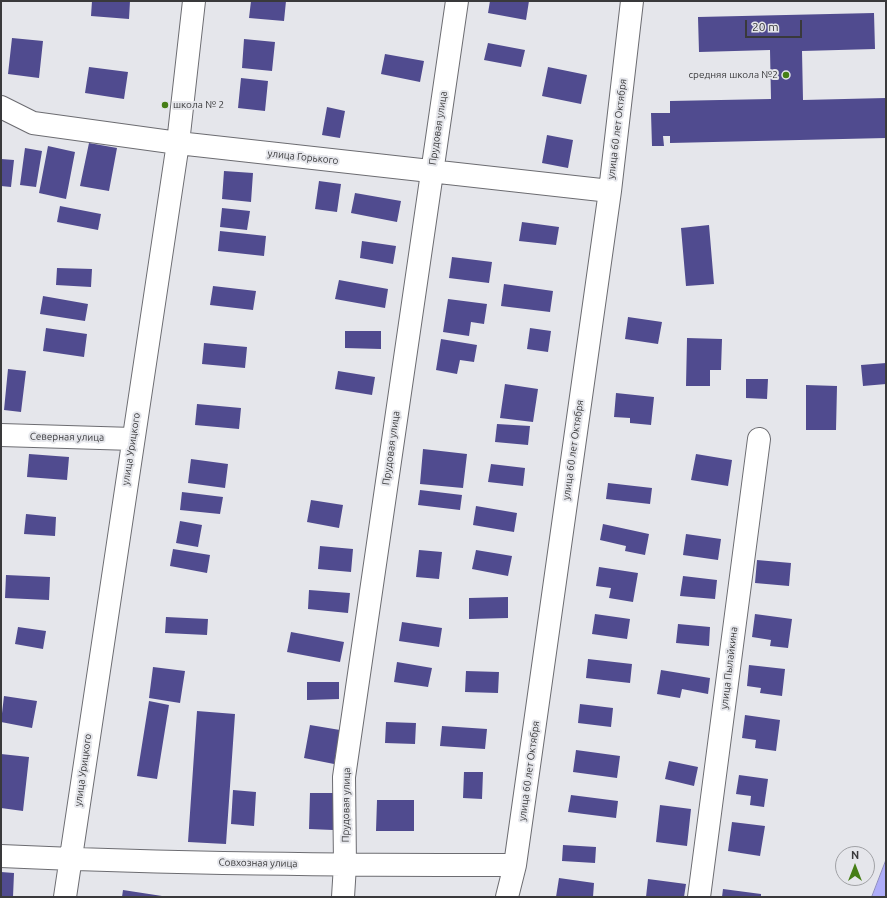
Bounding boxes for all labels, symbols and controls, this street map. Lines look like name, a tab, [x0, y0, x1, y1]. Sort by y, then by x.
scale bar	[747, 12, 804, 38]
text: 20 m	[752, 20, 779, 33]
place label: средняя школа №2	[688, 69, 778, 81]
marker: средняя школа №2	[781, 70, 791, 80]
street label: улица 60 лет Октября	[605, 78, 629, 180]
street label: Прудовая улица	[426, 90, 450, 166]
place label: школа № 2	[173, 99, 224, 111]
marker: школа № 2	[160, 100, 170, 110]
street label: улица Горького	[267, 147, 339, 167]
street label: улица 60 лет Октября	[560, 399, 586, 501]
street label: Прудовая улица	[380, 410, 402, 486]
street label: улица Урицкого	[119, 412, 143, 486]
street label: Северная улица	[30, 430, 104, 444]
street label: улица Пылайкина	[718, 626, 740, 710]
street label: улица 60 лет Октября	[516, 720, 542, 822]
street label: улица Урицкого	[72, 733, 94, 807]
street label: Прудовая улица	[339, 767, 353, 843]
north arrow	[835, 846, 875, 886]
text: N	[851, 849, 859, 861]
street label: Совхозная улица	[218, 856, 298, 870]

